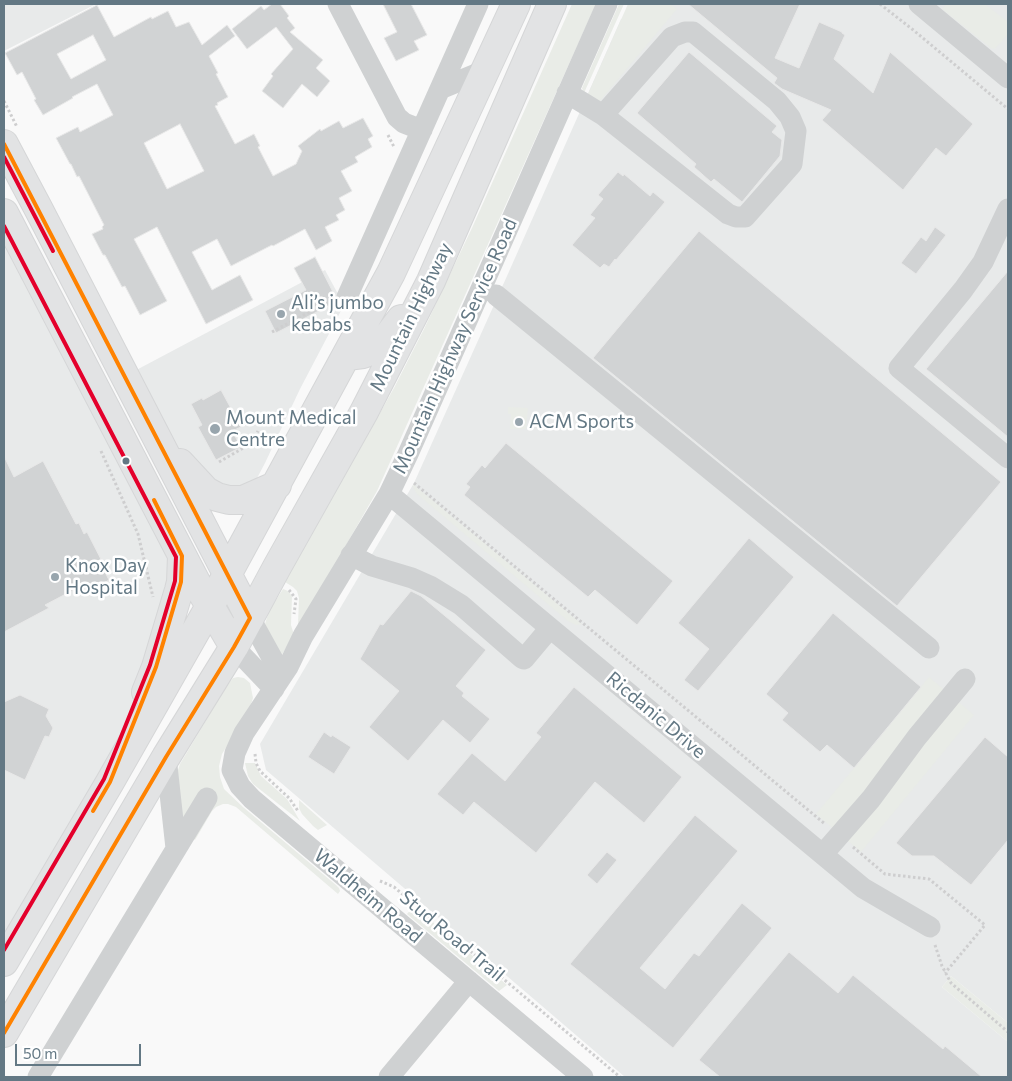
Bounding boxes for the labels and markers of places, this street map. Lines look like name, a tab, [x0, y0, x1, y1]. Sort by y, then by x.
place label: Ali’s jumbo kebabs	[291, 292, 384, 336]
marker: Ali’s jumbo kebabs	[275, 308, 287, 320]
place label: Mount Medical Centre	[226, 407, 357, 451]
place label: ACM Sports	[529, 411, 634, 433]
marker: ACM Sports	[513, 416, 525, 428]
marker: Mount Medical Centre	[208, 422, 222, 436]
unlabelled marker	[121, 456, 131, 466]
place label: Knox Day Hospital	[65, 555, 147, 599]
marker: Knox Day Hospital	[49, 571, 61, 583]

